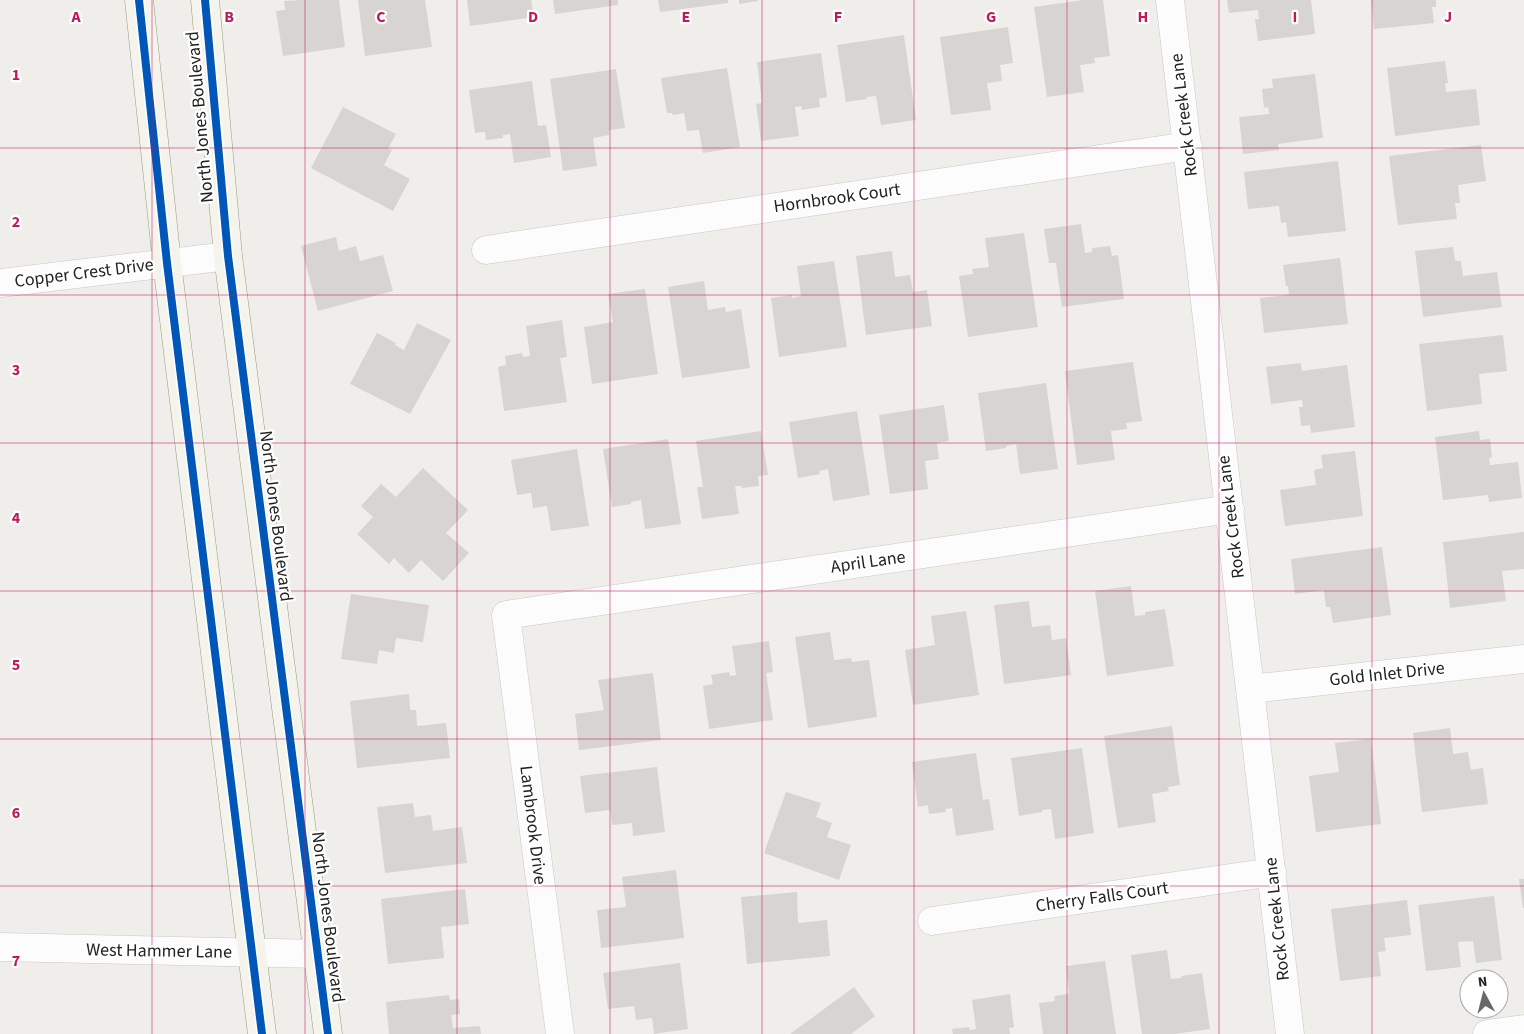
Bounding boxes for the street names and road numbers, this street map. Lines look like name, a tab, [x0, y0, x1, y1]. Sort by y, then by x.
street label: North Jones Boulevard	[180, 30, 220, 204]
street label: Rock Creek Lane	[1164, 52, 1204, 178]
street label: Hornbrook Court	[772, 177, 902, 219]
street label: Copper Crest Drive	[13, 252, 155, 294]
street label: North Jones Boulevard	[253, 429, 299, 603]
street label: Rock Creek Lane	[1211, 454, 1251, 580]
street label: April Lane	[829, 544, 907, 580]
street label: Gold Inlet Drive	[1328, 656, 1446, 692]
street label: Lambrook Drive	[513, 764, 553, 886]
street label: North Jones Boulevard	[305, 830, 351, 1004]
street label: Rock Creek Lane	[1258, 856, 1296, 982]
street label: Cherry Falls Court	[1034, 875, 1170, 919]
street label: West Hammer Lane	[86, 937, 232, 965]

